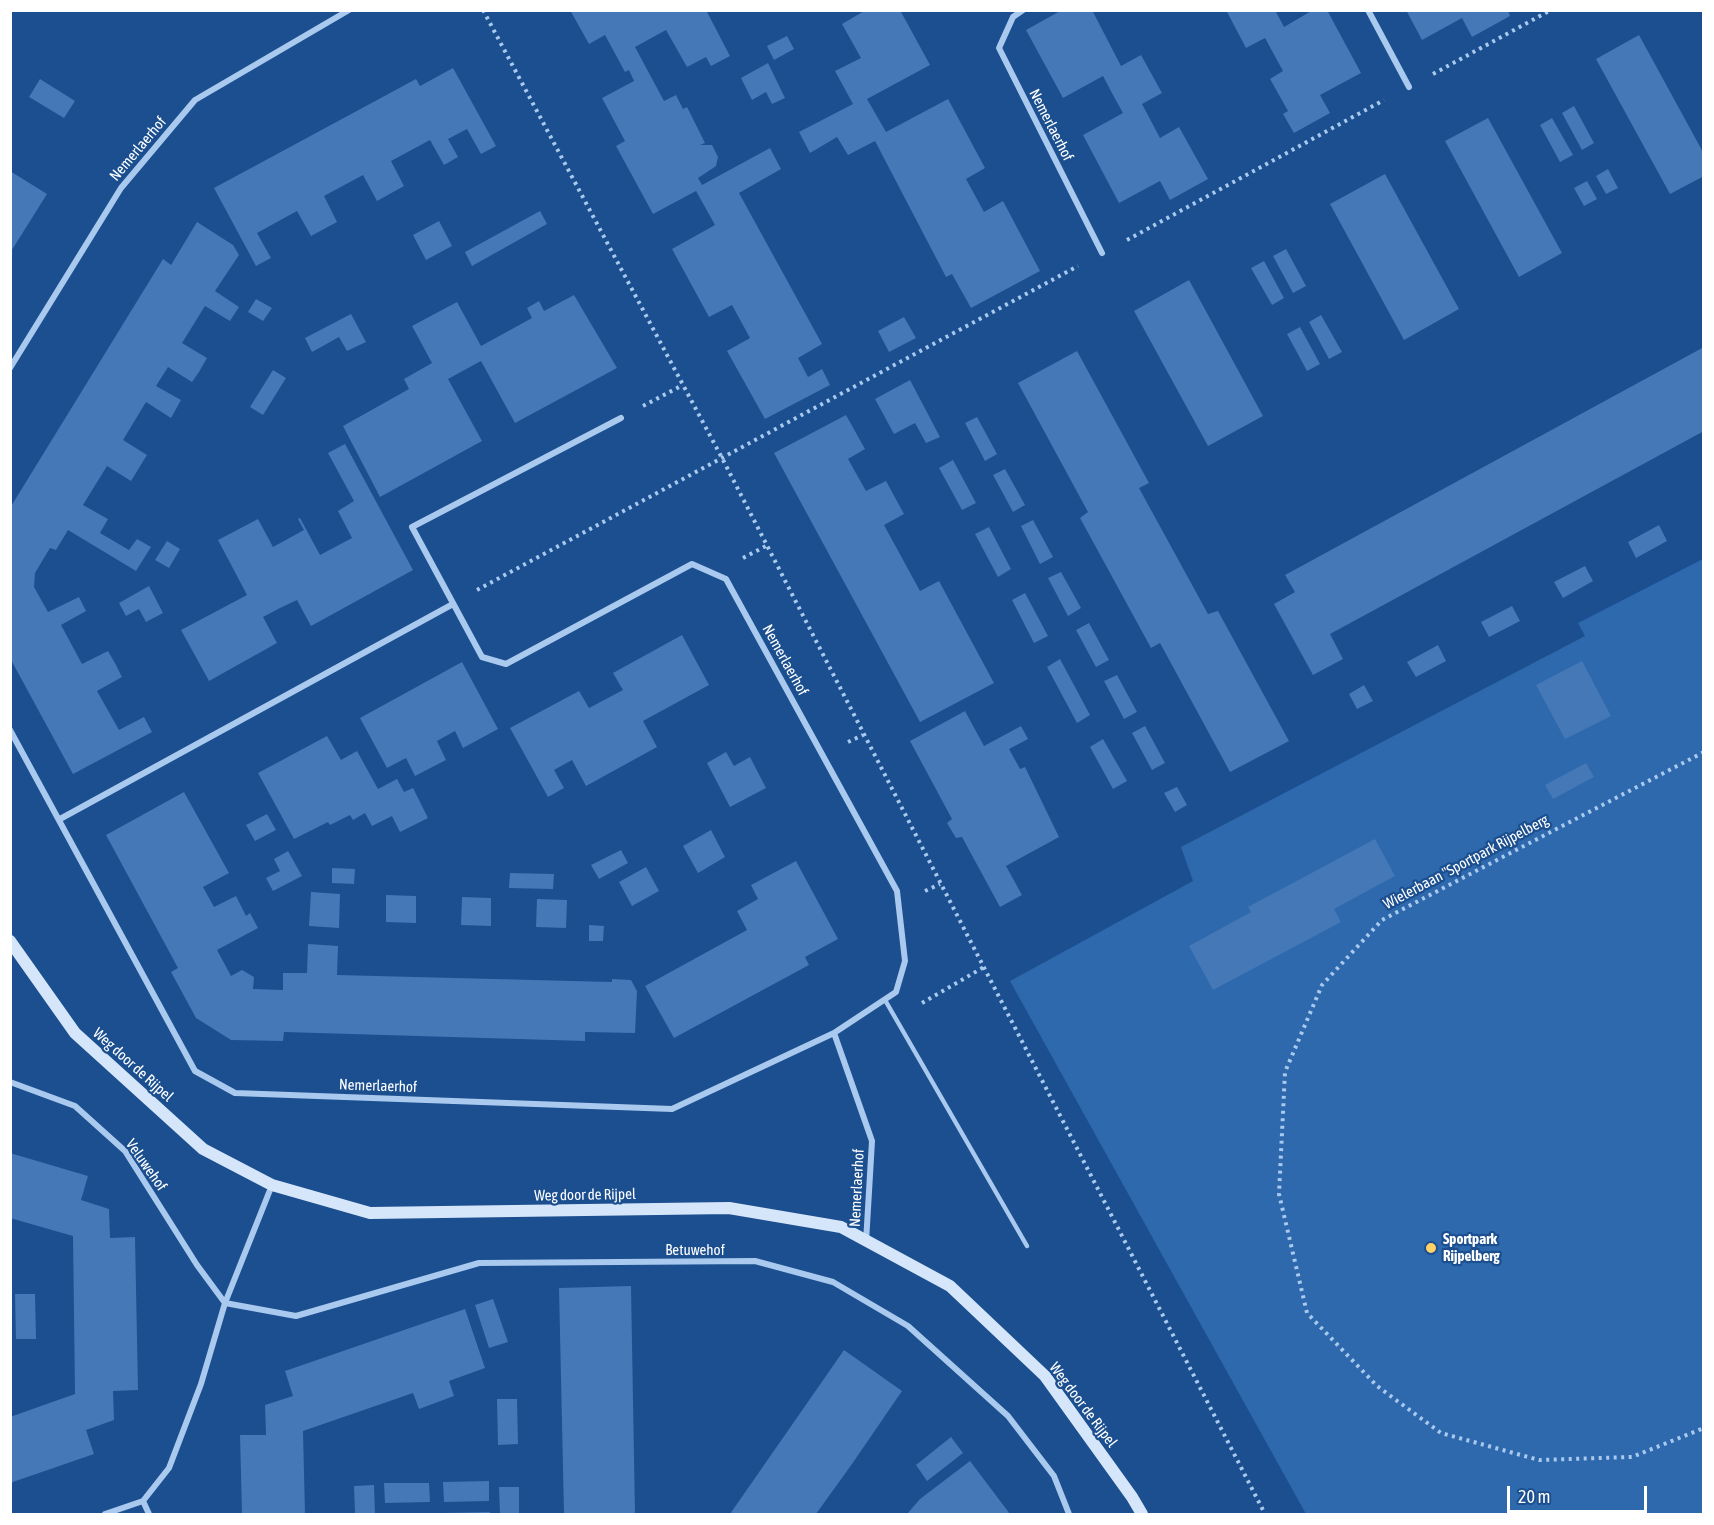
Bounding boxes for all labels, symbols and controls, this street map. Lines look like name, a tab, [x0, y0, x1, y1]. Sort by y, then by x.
street label: Nemerlaerhof	[1025, 86, 1077, 164]
street label: Nemerlaerhof	[106, 113, 170, 185]
street label: Nemerlaerhof	[758, 621, 812, 699]
street label: Wielerbaan "Sportpark Rijpelberg	[1380, 811, 1552, 913]
street label: Weg door de Rijpel	[89, 1024, 177, 1106]
street label: Nemerlaerhof	[339, 1076, 417, 1096]
street label: Veluwehof	[122, 1136, 170, 1194]
street label: Nemerlaerhof	[846, 1148, 868, 1228]
street label: Weg door de Rijpel	[534, 1185, 636, 1205]
place label: Sportpark Rijpelberg	[1443, 1230, 1500, 1265]
street label: Betuwehof	[665, 1241, 725, 1259]
marker: Sportpark Rijpelberg	[1424, 1241, 1438, 1255]
street label: Weg door de Rijpel	[1045, 1359, 1121, 1451]
scale bar	[1510, 1474, 1650, 1512]
text: 20 m	[1518, 1486, 1550, 1507]

